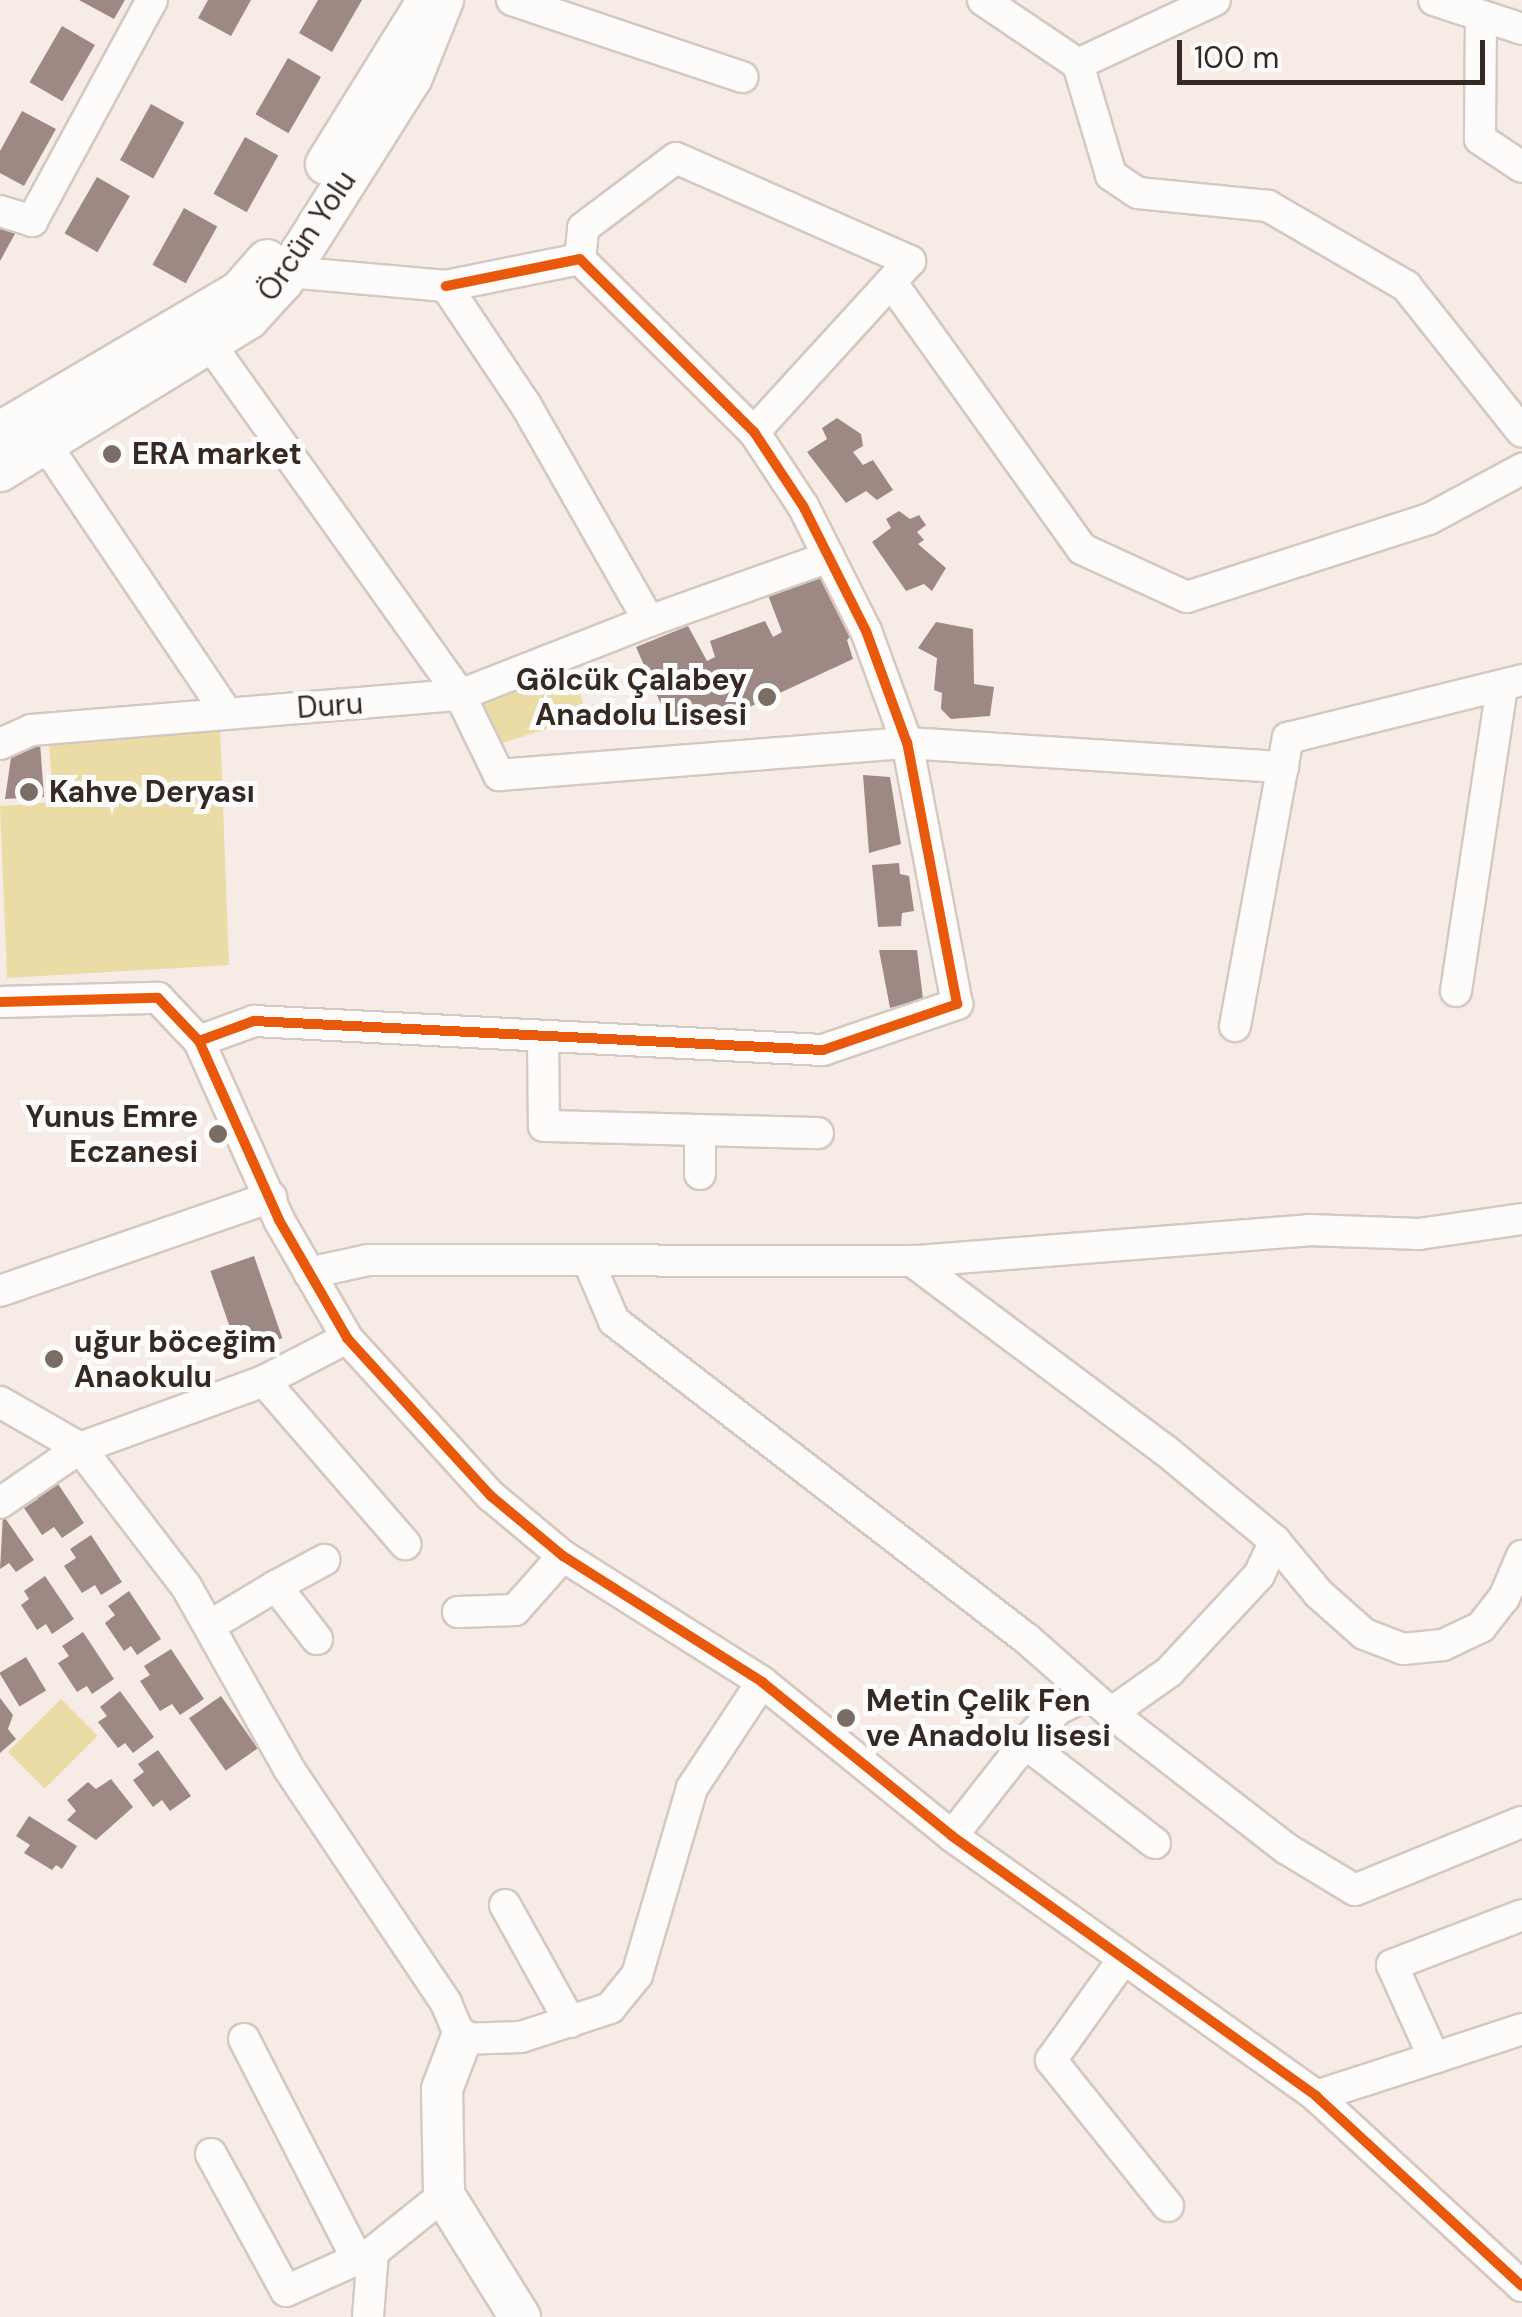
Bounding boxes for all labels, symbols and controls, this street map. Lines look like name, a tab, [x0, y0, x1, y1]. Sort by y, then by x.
scale bar	[1182, 20, 1490, 82]
text: 100 m	[1194, 38, 1279, 77]
street label: Örcün Yolu	[250, 164, 364, 308]
place label: ERA market	[132, 436, 302, 472]
marker: ERA market	[101, 443, 123, 465]
place label: Gölcük Çalabey Anadolu Lisesi	[516, 662, 747, 732]
street label: Duru	[296, 686, 364, 726]
marker: Gölcük Çalabey Anadolu Lisesi	[756, 686, 778, 708]
place label: Kahve Deryası	[49, 774, 255, 810]
marker: Kahve Deryası	[18, 781, 40, 803]
place label: Yunus Emre Eczanesi	[26, 1099, 198, 1170]
marker: Yunus Emre Eczanesi	[207, 1123, 229, 1145]
place label: uğur böceğim Anaokulu	[74, 1324, 276, 1394]
marker: uğur böceğim Anaokulu	[43, 1348, 65, 1370]
place label: Metin Çelik Fen ve Anadolu lisesi	[866, 1683, 1111, 1754]
marker: Metin Çelik Fen ve Anadolu lisesi	[835, 1707, 857, 1729]

